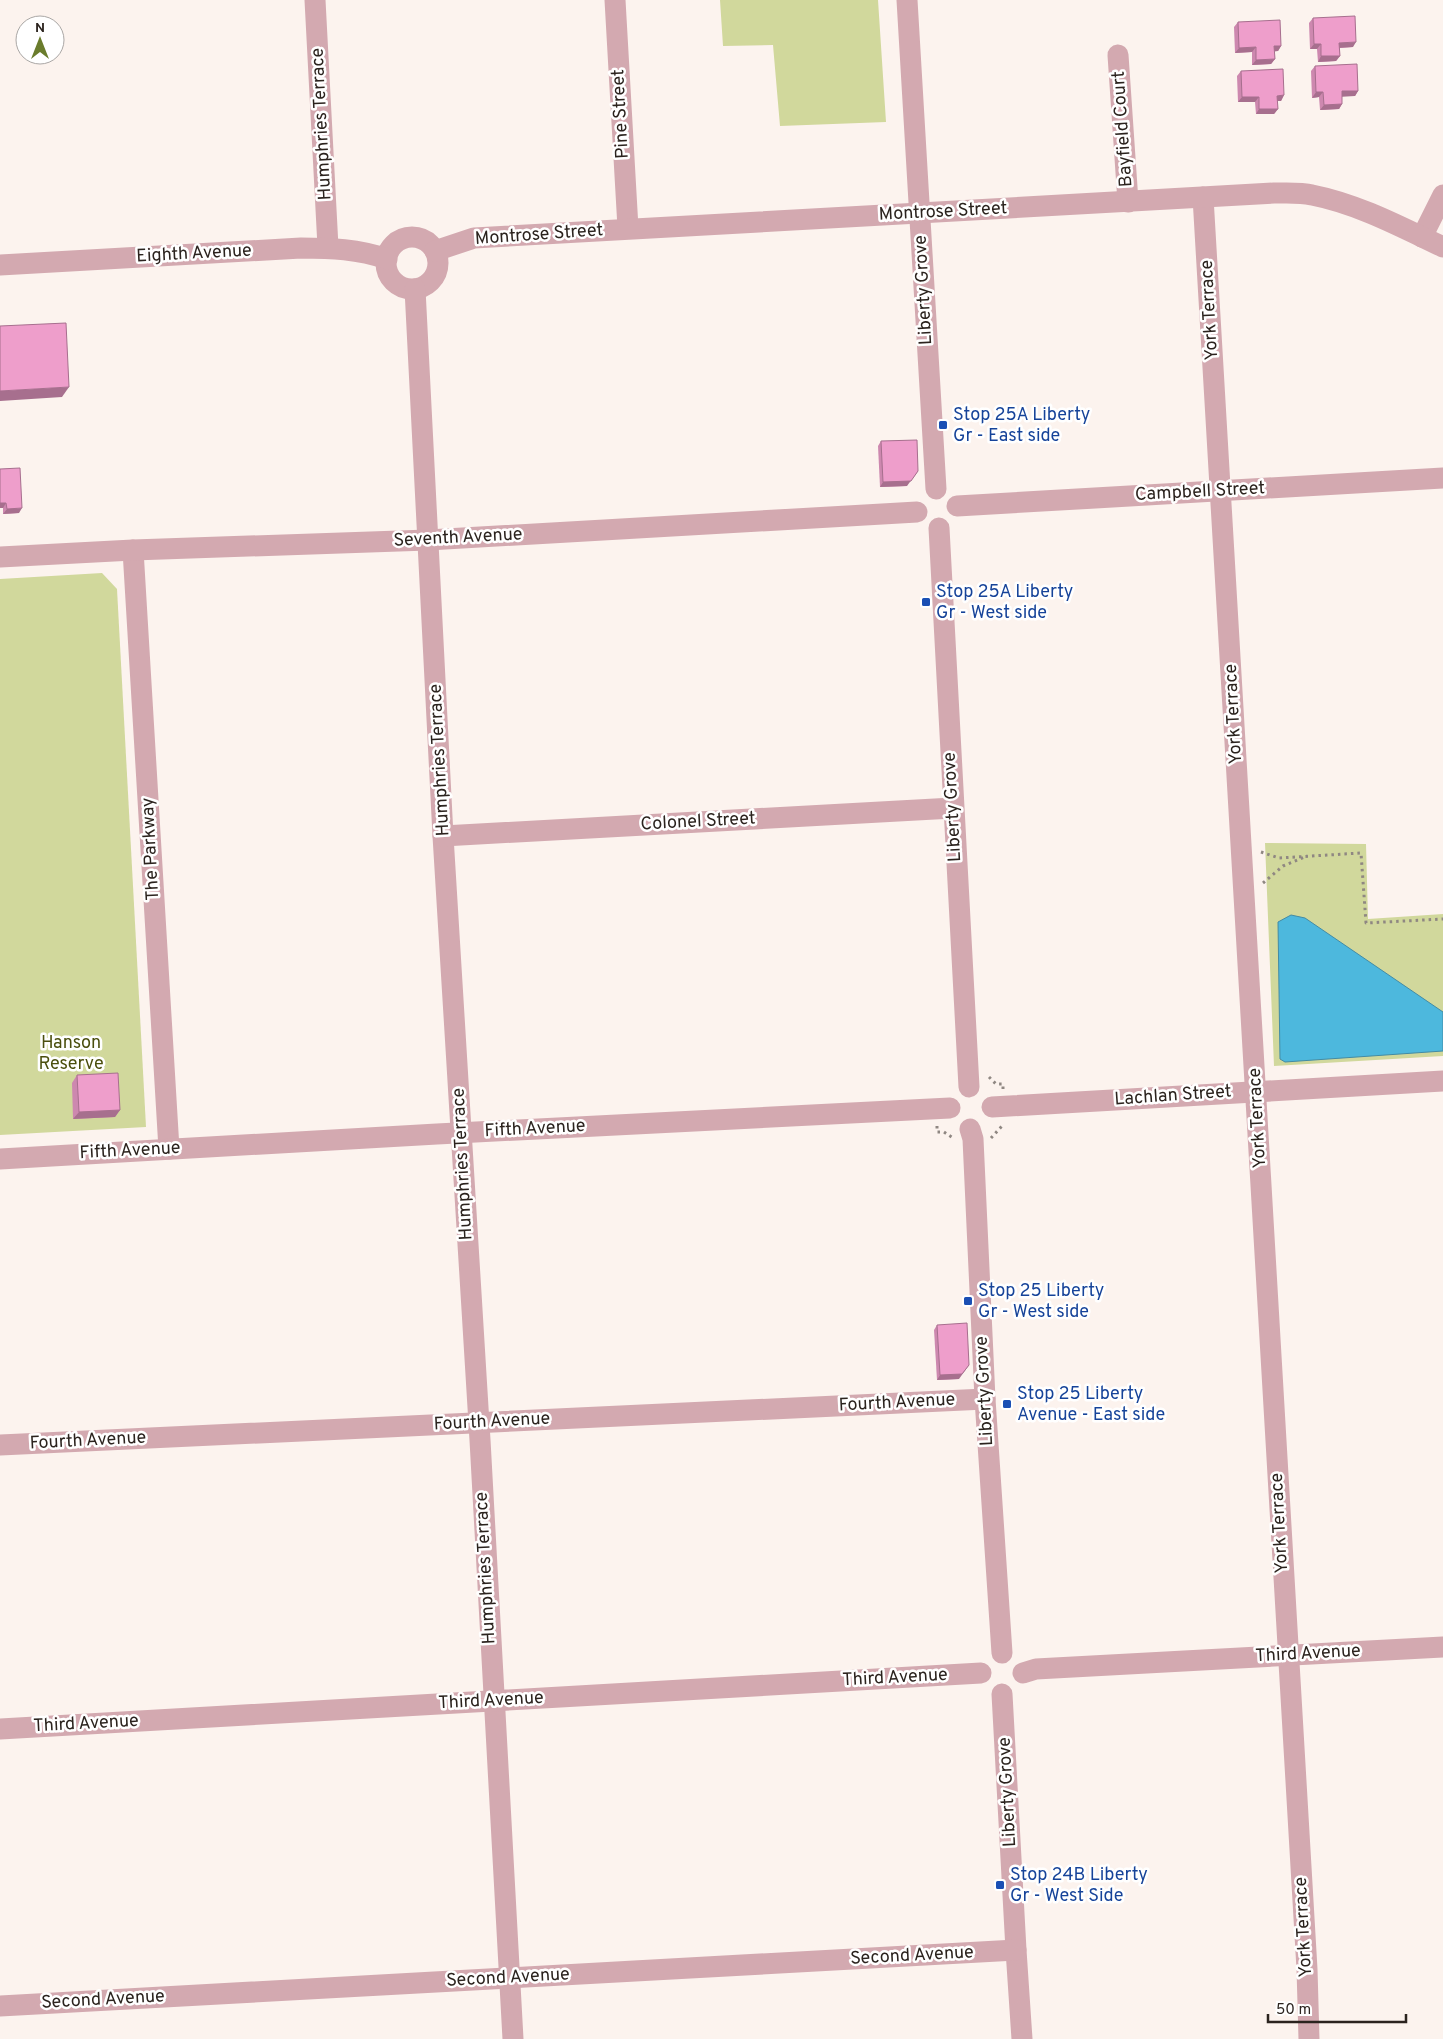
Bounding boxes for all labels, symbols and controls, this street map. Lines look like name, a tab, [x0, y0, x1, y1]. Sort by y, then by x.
north arrow	[15, 15, 65, 65]
text: N	[35, 20, 45, 37]
street label: Humphries Terrace	[307, 47, 337, 201]
street label: Pine Street	[607, 69, 635, 159]
street label: Bayfield Court	[1107, 70, 1139, 188]
street label: Montrose Street	[878, 197, 1008, 227]
street label: Montrose Street	[474, 219, 604, 251]
street label: Liberty Grove	[910, 234, 938, 346]
street label: Eighth Avenue	[136, 239, 252, 269]
street label: York Terrace	[1196, 259, 1224, 361]
place label: Stop 25A Liberty Gr - East side	[953, 404, 1090, 448]
marker: Stop 25A Liberty Gr - East side	[937, 419, 949, 431]
street label: Campbell Street	[1134, 477, 1266, 507]
street label: Seventh Avenue	[393, 523, 523, 553]
place label: Stop 25A Liberty Gr - West side	[936, 581, 1073, 625]
marker: Stop 25A Liberty Gr - West side	[920, 596, 932, 608]
street label: York Terrace	[1220, 663, 1248, 765]
street label: Humphries Terrace	[425, 683, 455, 837]
street label: Liberty Grove	[939, 751, 967, 863]
street label: The Parkway	[137, 797, 165, 901]
street label: Colonel Street	[640, 808, 756, 836]
park label: Hanson Reserve	[38, 1032, 104, 1076]
street label: York Terrace	[1244, 1067, 1272, 1169]
street label: Lachlan Street	[1114, 1080, 1232, 1112]
street label: Humphries Terrace	[448, 1087, 478, 1241]
street label: Fifth Avenue	[484, 1115, 586, 1143]
street label: Fifth Avenue	[79, 1137, 181, 1165]
place label: Stop 25 Liberty Gr - West side	[978, 1280, 1104, 1324]
marker: Stop 25 Liberty Gr - West side	[962, 1295, 974, 1307]
street label: Liberty Grove	[971, 1335, 999, 1447]
place label: Stop 25 Liberty Avenue - East side	[1017, 1383, 1165, 1427]
street label: Fourth Avenue	[838, 1388, 956, 1418]
marker: Stop 25 Liberty Avenue - East side	[1001, 1398, 1013, 1410]
street label: Fourth Avenue	[433, 1407, 551, 1437]
street label: Fourth Avenue	[29, 1426, 147, 1456]
street label: York Terrace	[1266, 1472, 1294, 1574]
street label: Humphries Terrace	[471, 1491, 501, 1645]
street label: Third Avenue	[1255, 1640, 1361, 1668]
street label: Third Avenue	[842, 1664, 948, 1692]
street label: Third Avenue	[438, 1687, 544, 1715]
street label: Third Avenue	[33, 1710, 139, 1738]
street label: Liberty Grove	[994, 1736, 1022, 1848]
place label: Stop 24B Liberty Gr - West Side	[1010, 1864, 1148, 1908]
street label: York Terrace	[1290, 1876, 1318, 1978]
marker: Stop 24B Liberty Gr - West Side	[994, 1879, 1006, 1891]
street label: Second Avenue	[850, 1941, 974, 1971]
street label: Second Avenue	[446, 1963, 570, 1993]
street label: Second Avenue	[41, 1985, 165, 2015]
scale bar	[1268, 1992, 1406, 2024]
text: 50 m	[1276, 2001, 1311, 2020]

